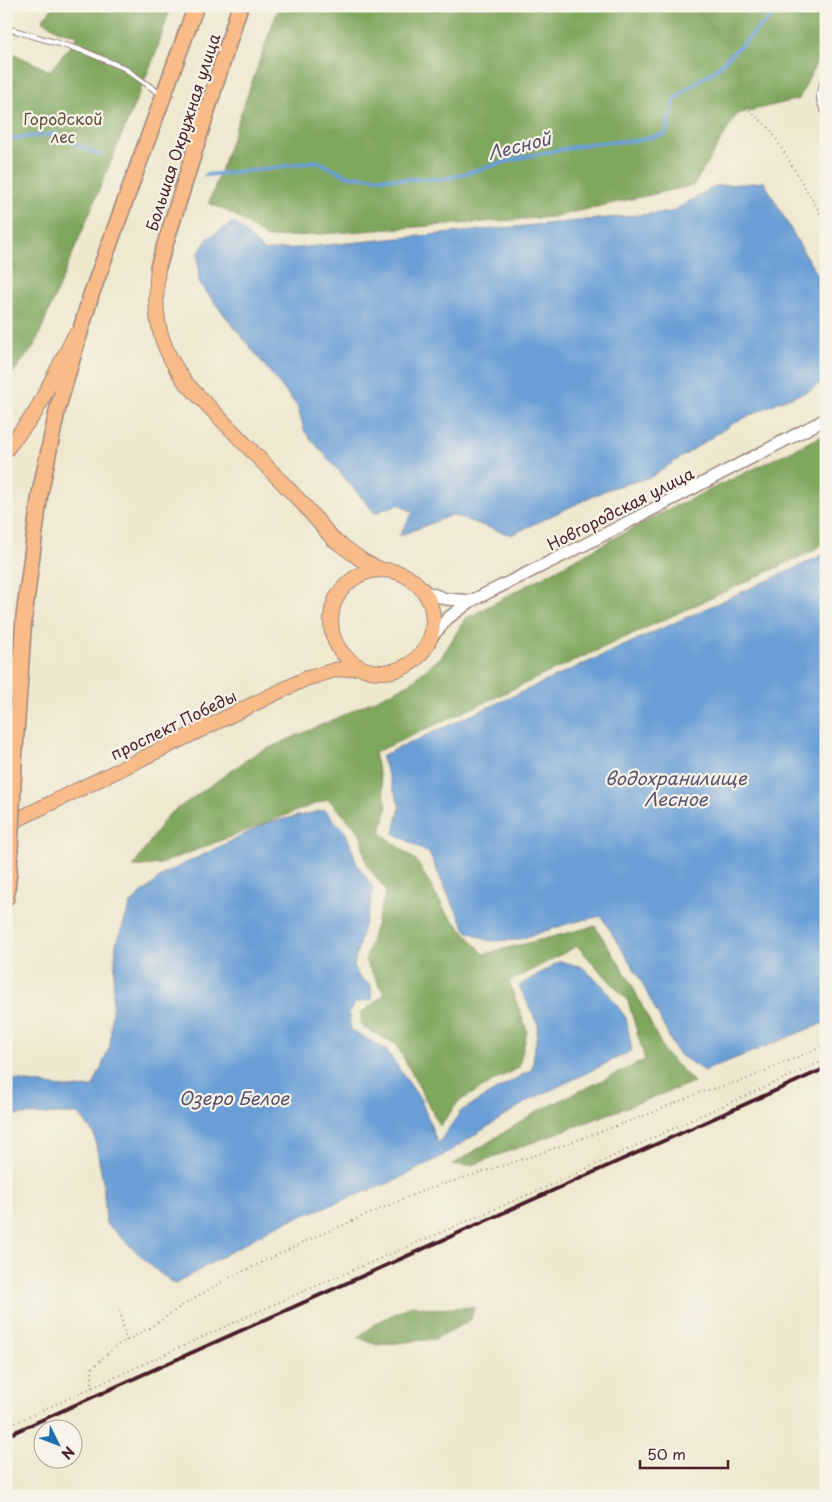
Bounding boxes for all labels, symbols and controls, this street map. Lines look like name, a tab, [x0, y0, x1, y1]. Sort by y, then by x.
street label: Большая Окружная улица	[139, 30, 225, 234]
park label: Городской лес	[23, 106, 103, 148]
water label: Лесной	[485, 124, 556, 166]
street label: Новгородская улица	[542, 461, 698, 555]
street label: проспект Победы	[106, 683, 240, 765]
water label: водохранилище Лесное	[605, 764, 748, 812]
water label: Озеро Белое	[179, 1084, 290, 1111]
north arrow	[32, 1420, 82, 1470]
scale bar	[640, 1437, 727, 1469]
text: N	[57, 1442, 80, 1464]
text: 50 m	[647, 1442, 686, 1465]

